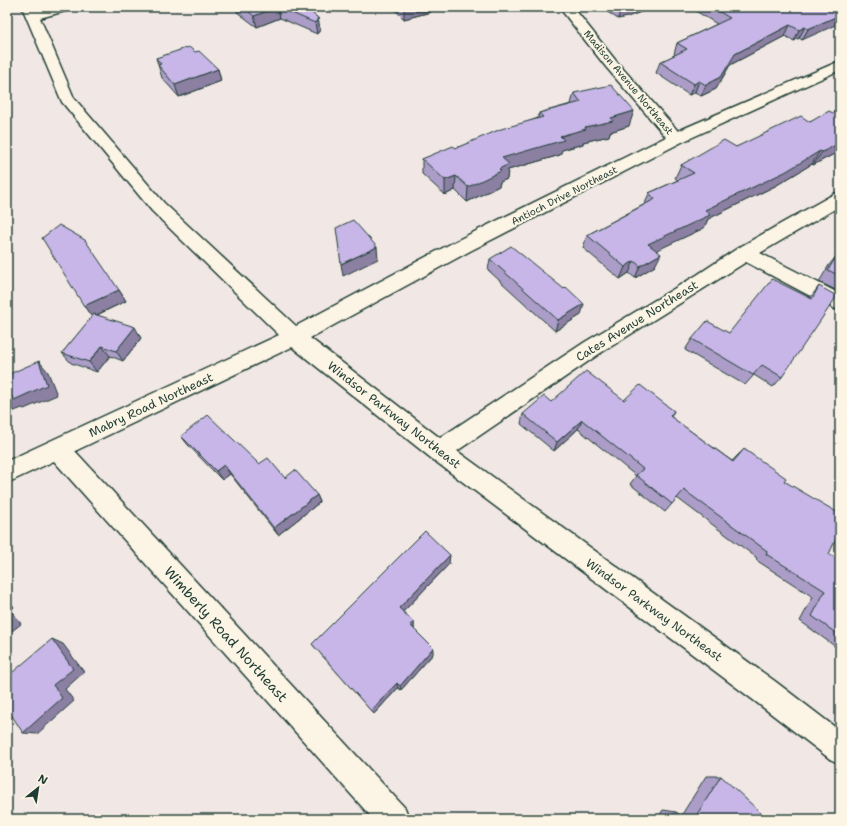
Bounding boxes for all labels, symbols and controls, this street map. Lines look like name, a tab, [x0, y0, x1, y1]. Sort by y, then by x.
street label: Madison Avenue Northeast	[581, 27, 676, 137]
street label: Antioch Drive Northeast	[509, 163, 620, 228]
street label: Cates Avenue Northeast	[573, 277, 701, 365]
street label: Windsor Parkway Northeast	[324, 358, 464, 472]
street label: Mabry Road Northeast	[86, 369, 216, 441]
street label: Windsor Parkway Northeast	[582, 555, 726, 665]
street label: Wimberly Road Northeast	[160, 562, 292, 706]
north arrow	[18, 768, 58, 808]
text: N	[35, 771, 51, 789]

